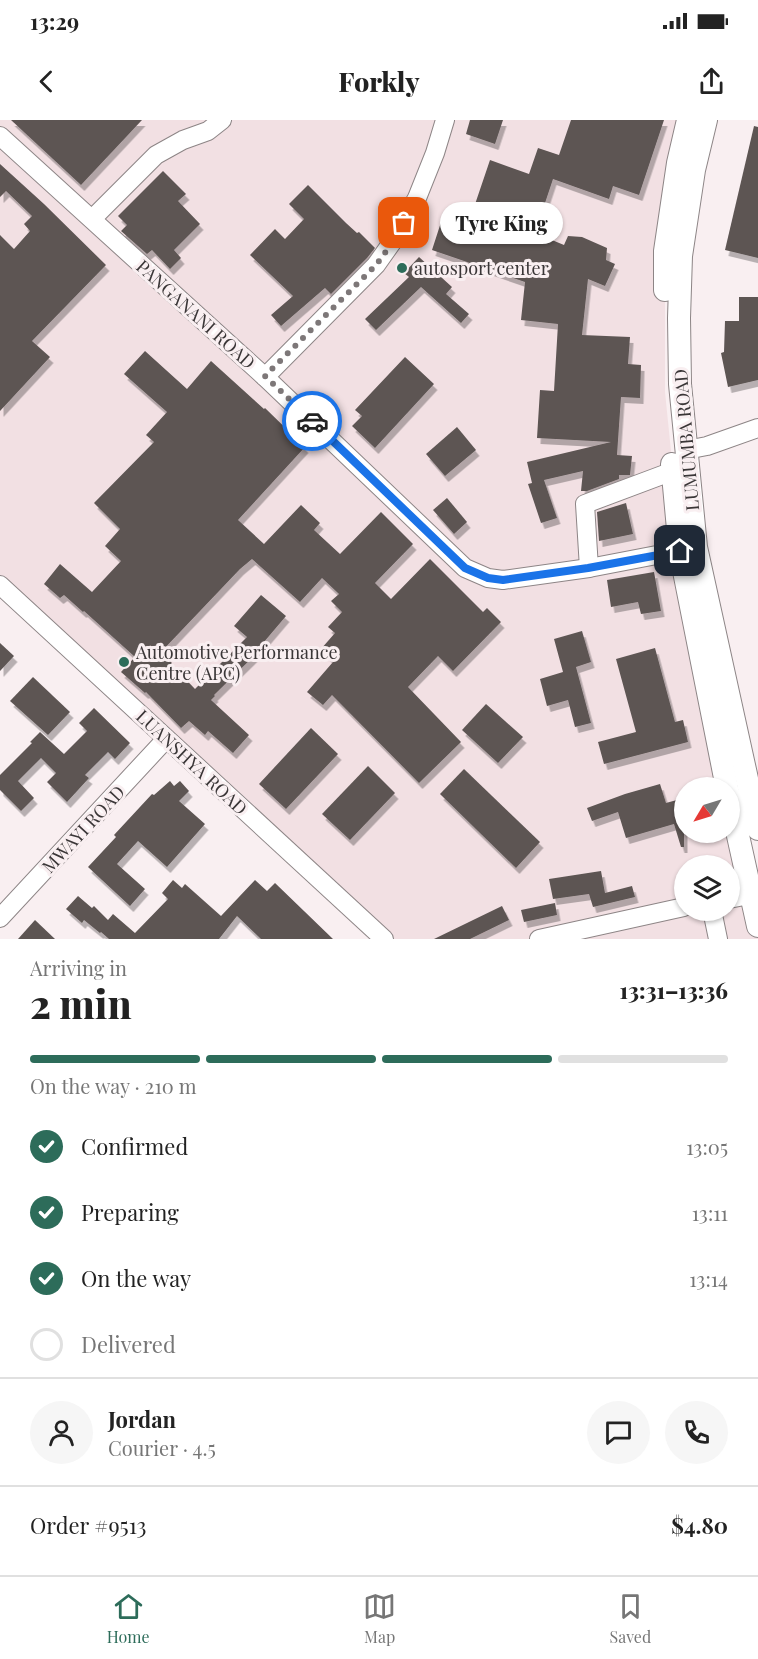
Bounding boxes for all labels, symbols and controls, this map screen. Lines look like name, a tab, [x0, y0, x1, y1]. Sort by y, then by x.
text: 13:29	[30, 6, 79, 36]
text: Forkly	[338, 63, 420, 99]
icon: back	[30, 65, 63, 98]
icon: share	[695, 65, 728, 98]
pin	[378, 197, 429, 248]
callout: Tyre King	[440, 202, 563, 244]
icon: bag	[387, 206, 420, 239]
text: Tyre King	[455, 209, 548, 236]
street label: PANGANANI ROAD	[131, 254, 261, 374]
place label: autosport center	[414, 256, 549, 280]
marker: autosport center	[395, 261, 409, 275]
street label: LUMUMBA ROAD	[668, 368, 704, 512]
courier	[282, 391, 342, 451]
icon: car	[296, 405, 329, 438]
pin	[654, 525, 705, 576]
icon: home	[663, 534, 696, 567]
place label: Automotive Performance Centre (APC)	[135, 640, 338, 685]
marker: Automotive Performance Centre (APC)	[117, 655, 131, 669]
street label: LUANSHYA ROAD	[131, 704, 253, 820]
north arrow	[674, 777, 740, 843]
map controls	[674, 777, 740, 921]
street label: MWAYI ROAD	[36, 780, 130, 878]
button: layers	[674, 855, 740, 921]
text: Arriving in	[30, 954, 127, 981]
text: 13:31–13:36	[620, 975, 728, 1005]
text: 2 min	[30, 977, 132, 1029]
text: On the way · 210 m	[30, 1072, 197, 1099]
icon: check	[30, 1130, 63, 1163]
text: Confirmed	[81, 1131, 188, 1161]
text: 13:05	[686, 1133, 728, 1160]
icon: check	[30, 1196, 63, 1229]
text: Preparing	[81, 1197, 179, 1227]
text: 13:11	[692, 1199, 728, 1226]
icon: check	[30, 1262, 63, 1295]
text: On the way	[81, 1263, 191, 1293]
text: 13:14	[689, 1265, 728, 1292]
text: Delivered	[81, 1329, 176, 1359]
button: person	[30, 1401, 93, 1464]
button: chat	[587, 1401, 650, 1464]
button: phone	[665, 1401, 728, 1464]
text: Jordan	[108, 1404, 176, 1434]
text: Courier · 4.5	[108, 1434, 216, 1461]
text: Order #9513	[30, 1510, 146, 1540]
text: $4.80	[671, 1510, 728, 1540]
tab: Home	[107, 1590, 150, 1647]
tab: Map	[363, 1590, 396, 1647]
tab: Saved	[610, 1590, 651, 1647]

